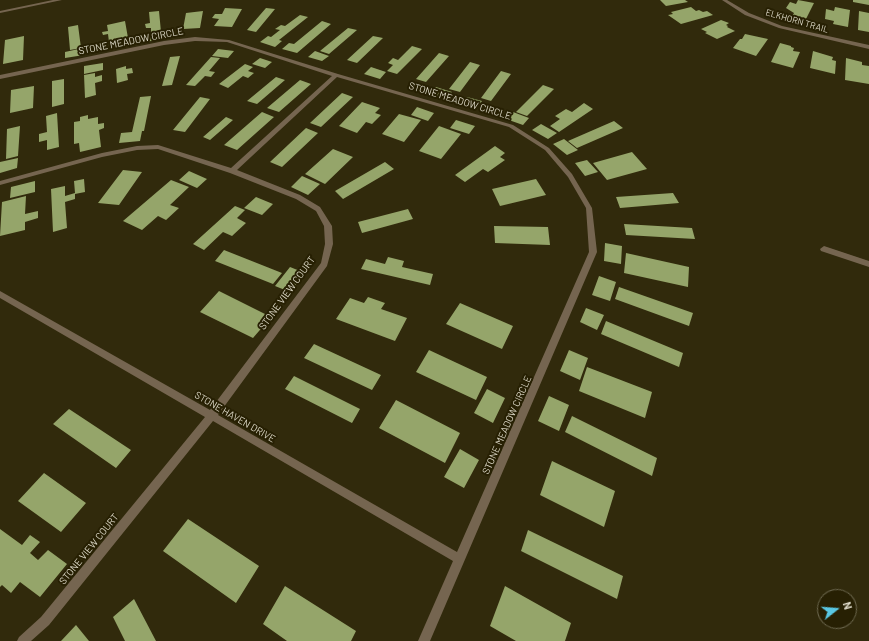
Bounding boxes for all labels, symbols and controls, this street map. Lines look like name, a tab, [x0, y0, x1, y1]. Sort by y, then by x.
street label: ELKHORN TRAIL	[764, 7, 830, 35]
street label: STONE MEADOW CIRCLE	[78, 25, 184, 57]
street label: STONE MEADOW CIRCLE	[407, 80, 513, 122]
street label: STONE VIEW COURT	[256, 254, 318, 332]
street label: STONE MEADOW CIRCLE	[480, 374, 534, 476]
street label: STONE HAVEN DRIVE	[193, 389, 277, 445]
street label: STONE VIEW COURT	[57, 511, 121, 587]
north arrow	[817, 589, 857, 629]
text: N	[841, 600, 855, 611]

